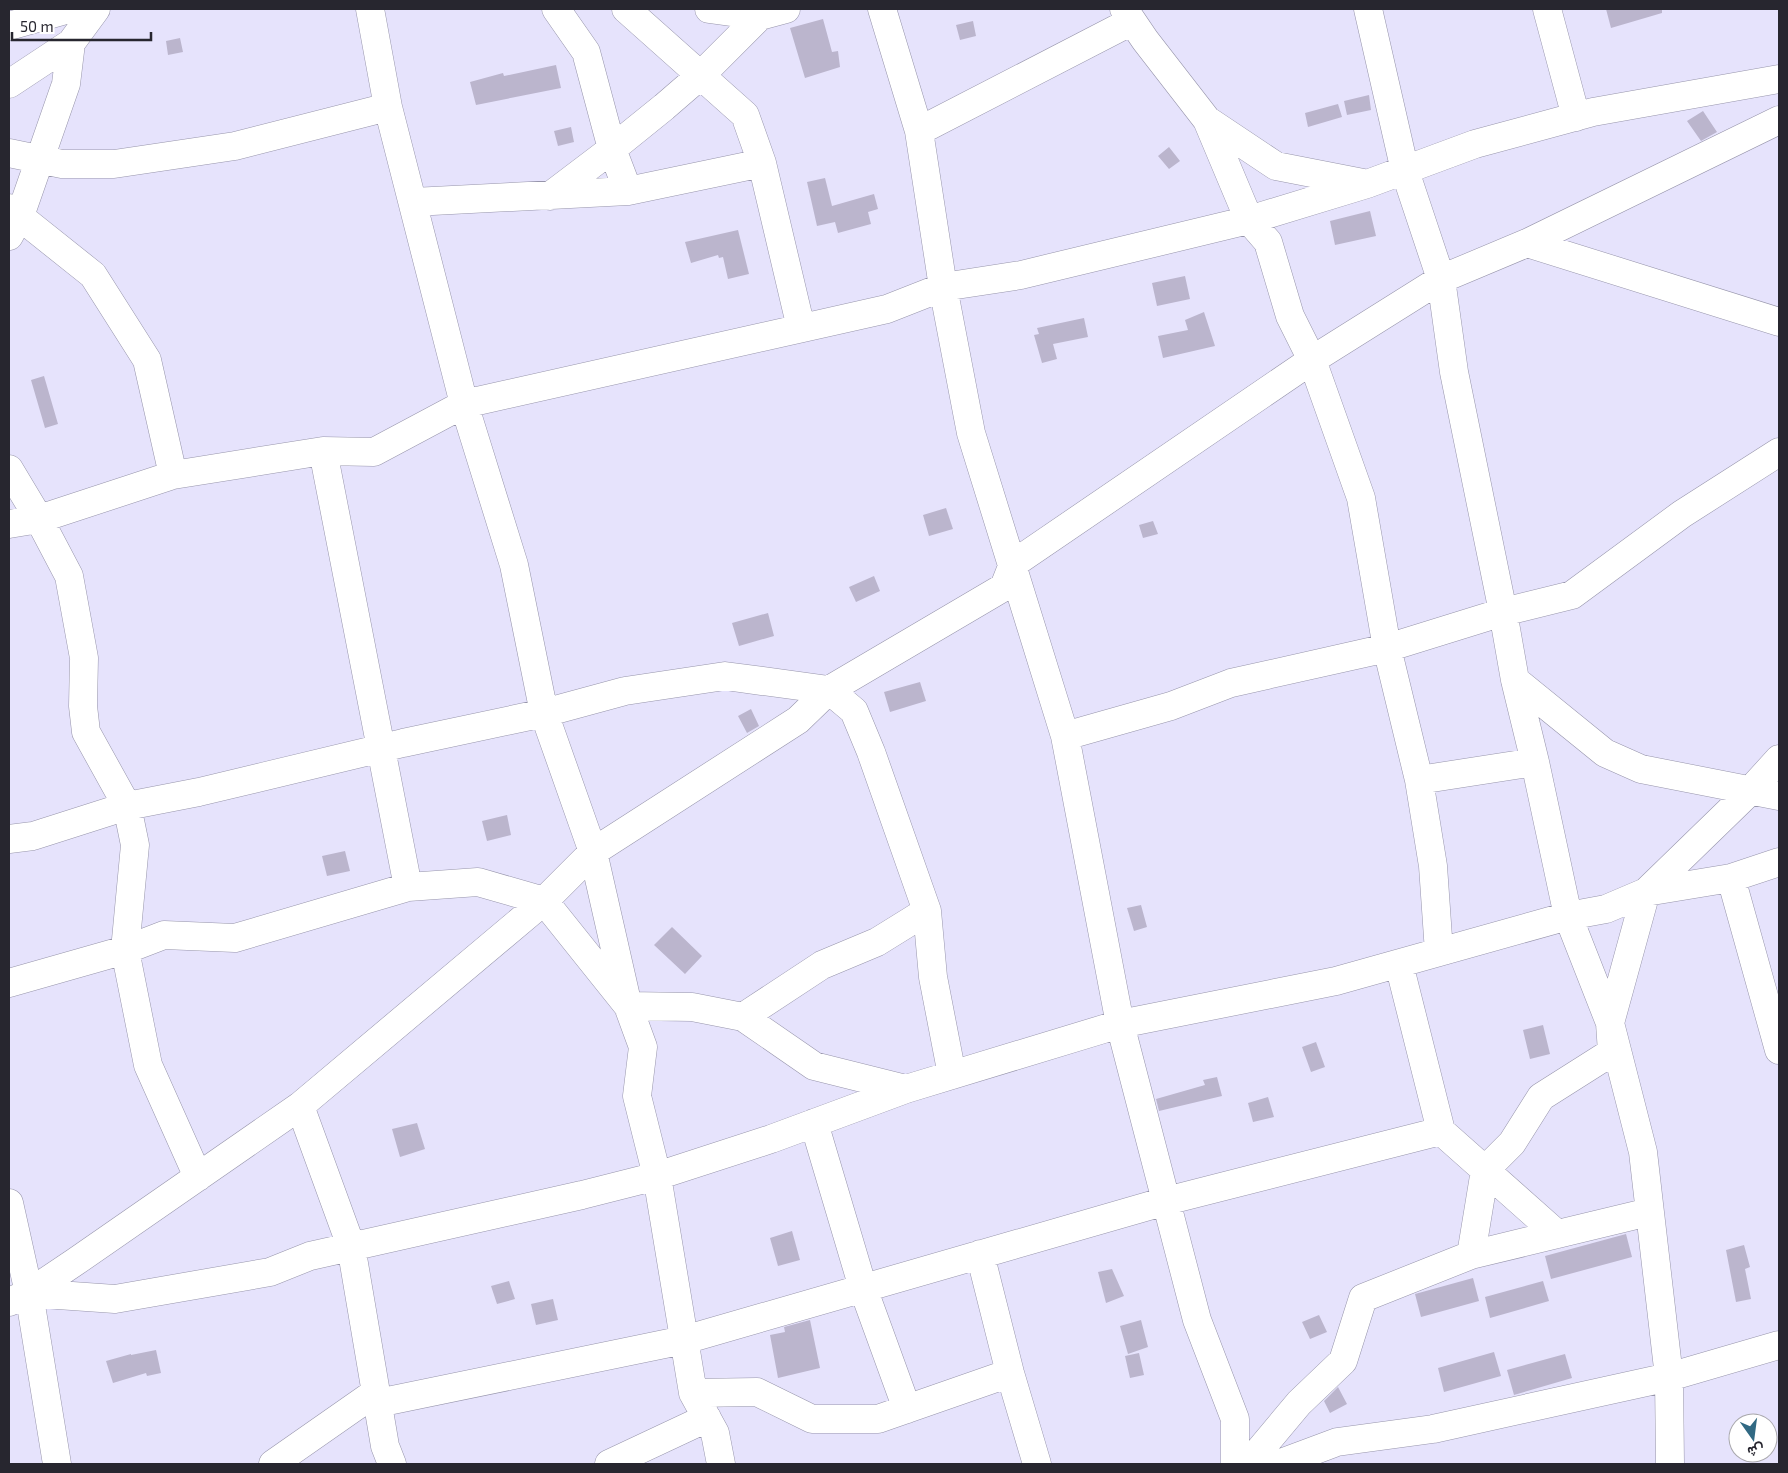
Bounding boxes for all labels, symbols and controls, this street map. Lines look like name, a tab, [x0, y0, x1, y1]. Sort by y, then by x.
scale bar	[12, 10, 151, 42]
text: 50 m	[20, 17, 54, 35]
north arrow	[1728, 1413, 1778, 1463]
text: ش	[1746, 1440, 1766, 1461]

